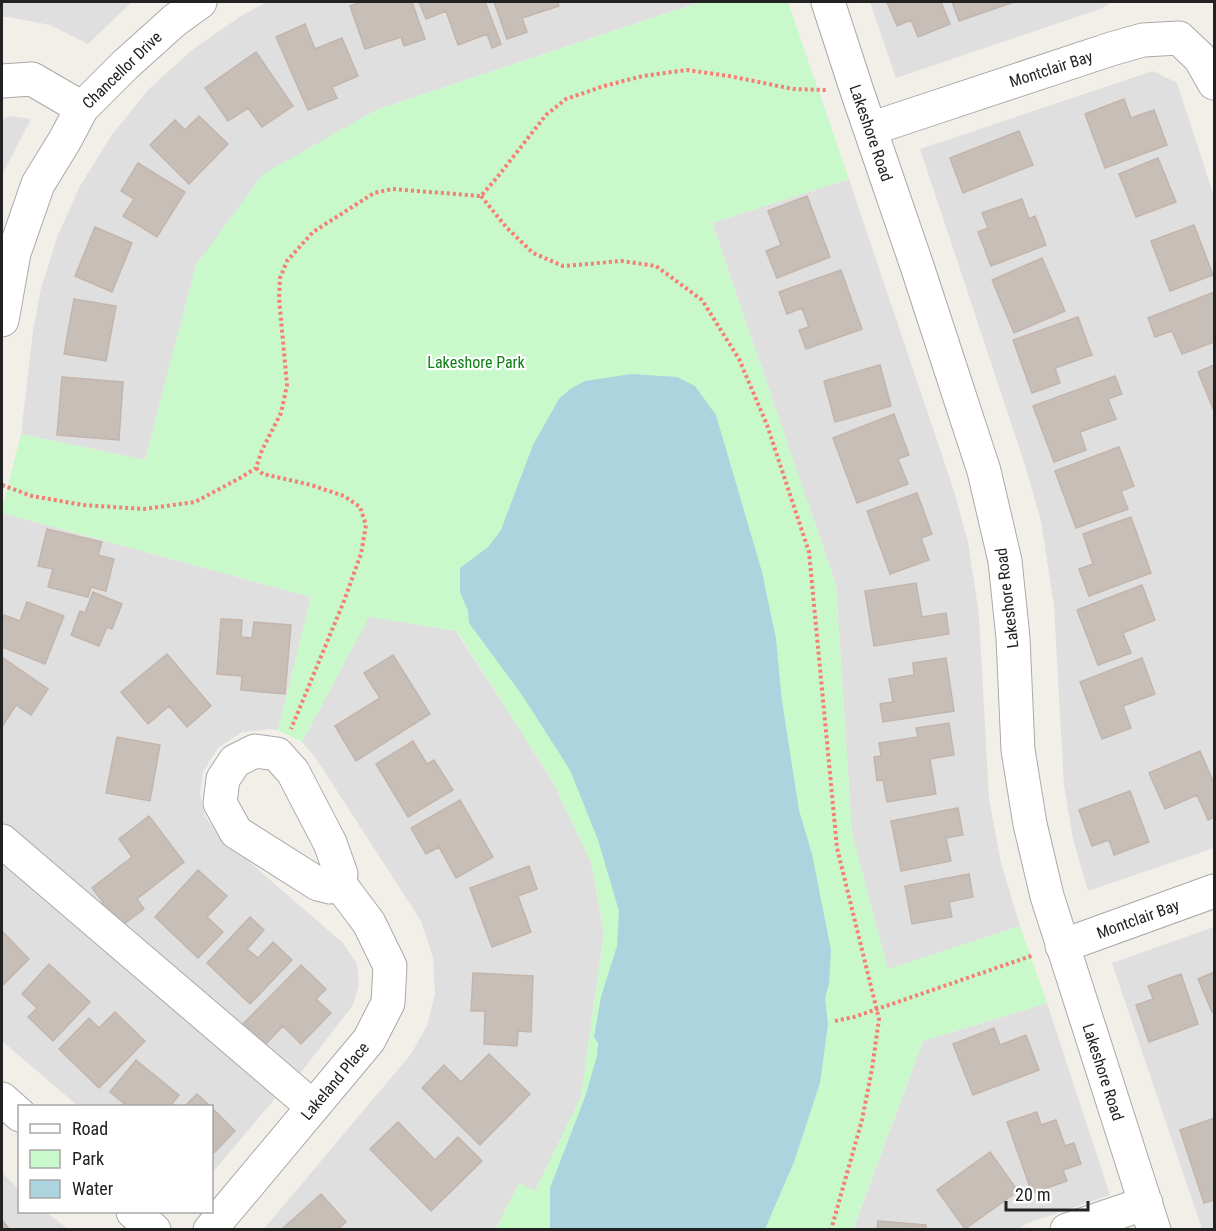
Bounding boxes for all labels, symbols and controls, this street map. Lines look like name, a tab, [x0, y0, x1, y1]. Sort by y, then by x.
street label: Chancellor Drive	[78, 27, 166, 113]
street label: Montclair Bay	[1007, 46, 1095, 91]
street label: Lakeshore Road	[846, 82, 896, 184]
park label: Lakeshore Park	[427, 353, 525, 372]
street label: Lakeshore Road	[991, 547, 1023, 649]
street label: Montclair Bay	[1094, 895, 1182, 943]
street label: Lakeshore Road	[1078, 1021, 1128, 1123]
street label: Lakeland Place	[297, 1038, 373, 1124]
legend	[18, 1105, 213, 1213]
text: Road	[72, 1118, 108, 1139]
text: Park	[72, 1148, 104, 1169]
scale bar	[1006, 1174, 1088, 1212]
text: Water	[72, 1178, 114, 1199]
text: 20 m	[1015, 1184, 1050, 1205]

